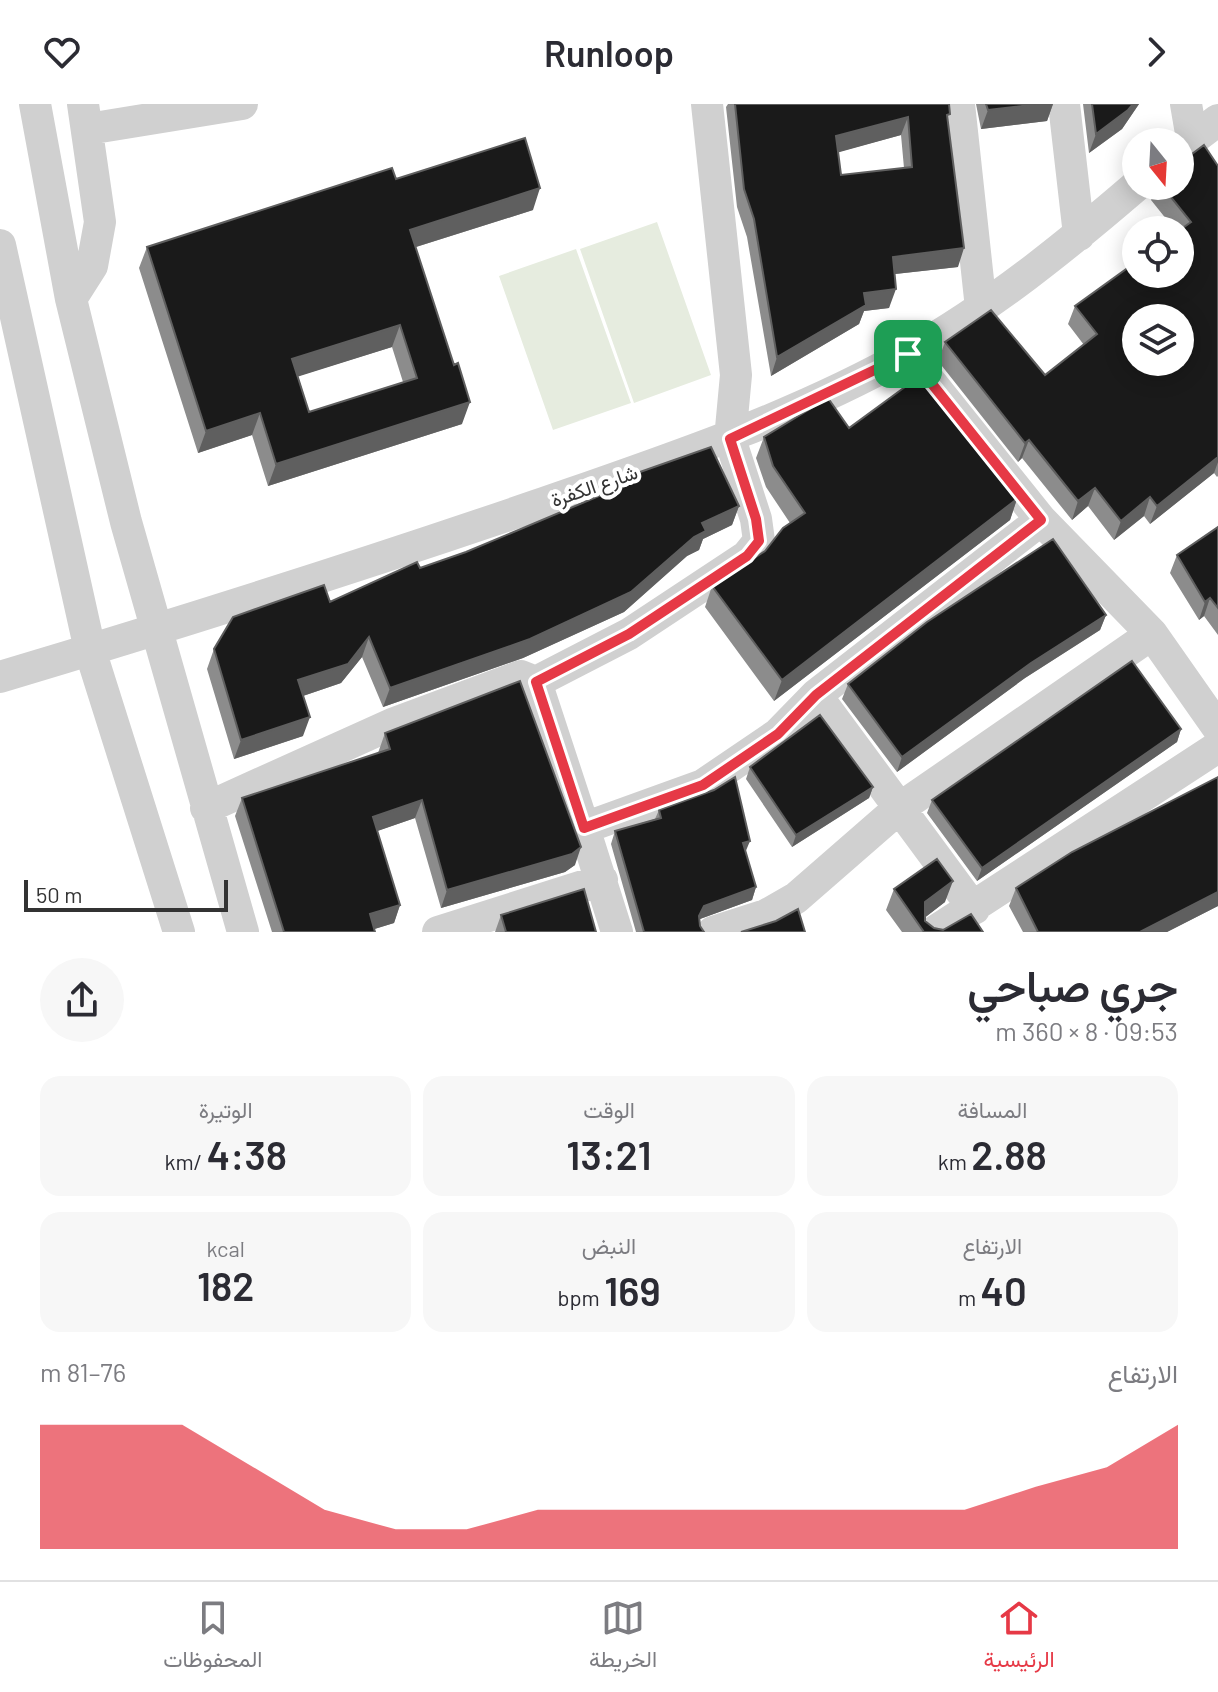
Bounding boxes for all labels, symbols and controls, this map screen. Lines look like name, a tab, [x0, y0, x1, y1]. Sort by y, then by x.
icon: heart	[40, 30, 84, 74]
icon: forward	[1134, 30, 1178, 74]
text: Runloop	[544, 31, 674, 74]
north arrow	[1122, 128, 1194, 200]
map controls	[1122, 128, 1194, 376]
button: locate	[1122, 216, 1194, 288]
button: layers	[1122, 304, 1194, 376]
pin	[874, 320, 942, 388]
icon: arrive	[886, 332, 930, 376]
street label: شارع الكفرة	[547, 459, 642, 514]
scale bar	[24, 876, 228, 912]
text: 50 m	[36, 881, 82, 907]
button: share	[40, 958, 124, 1042]
text: جري صباحي	[967, 958, 1178, 1011]
text: 09:53 · 8 × 360 m	[995, 1015, 1178, 1046]
text: الوتيرة	[199, 1096, 253, 1122]
text: الوقت	[583, 1096, 635, 1122]
text: المسافة	[957, 1096, 1027, 1122]
text: 4:38	[207, 1130, 287, 1178]
text: 13:21	[566, 1130, 652, 1178]
text: 2.88	[971, 1130, 1047, 1178]
text: /km	[164, 1148, 207, 1174]
text: km	[938, 1148, 971, 1174]
text: النبض	[582, 1232, 636, 1258]
text: الارتفاع	[962, 1232, 1022, 1258]
text: kcal	[206, 1235, 245, 1261]
text: 182	[197, 1261, 254, 1309]
text: 169	[604, 1266, 661, 1314]
text: 40	[981, 1266, 1027, 1314]
text: bpm	[557, 1284, 604, 1310]
text: m	[958, 1284, 981, 1310]
text: 76–81 m	[40, 1356, 126, 1387]
text: الارتفاع	[1107, 1357, 1178, 1388]
tab: المحفوظات	[163, 1596, 262, 1679]
tab: الخريطة	[589, 1596, 657, 1679]
tab: الرئيسية	[984, 1596, 1055, 1679]

